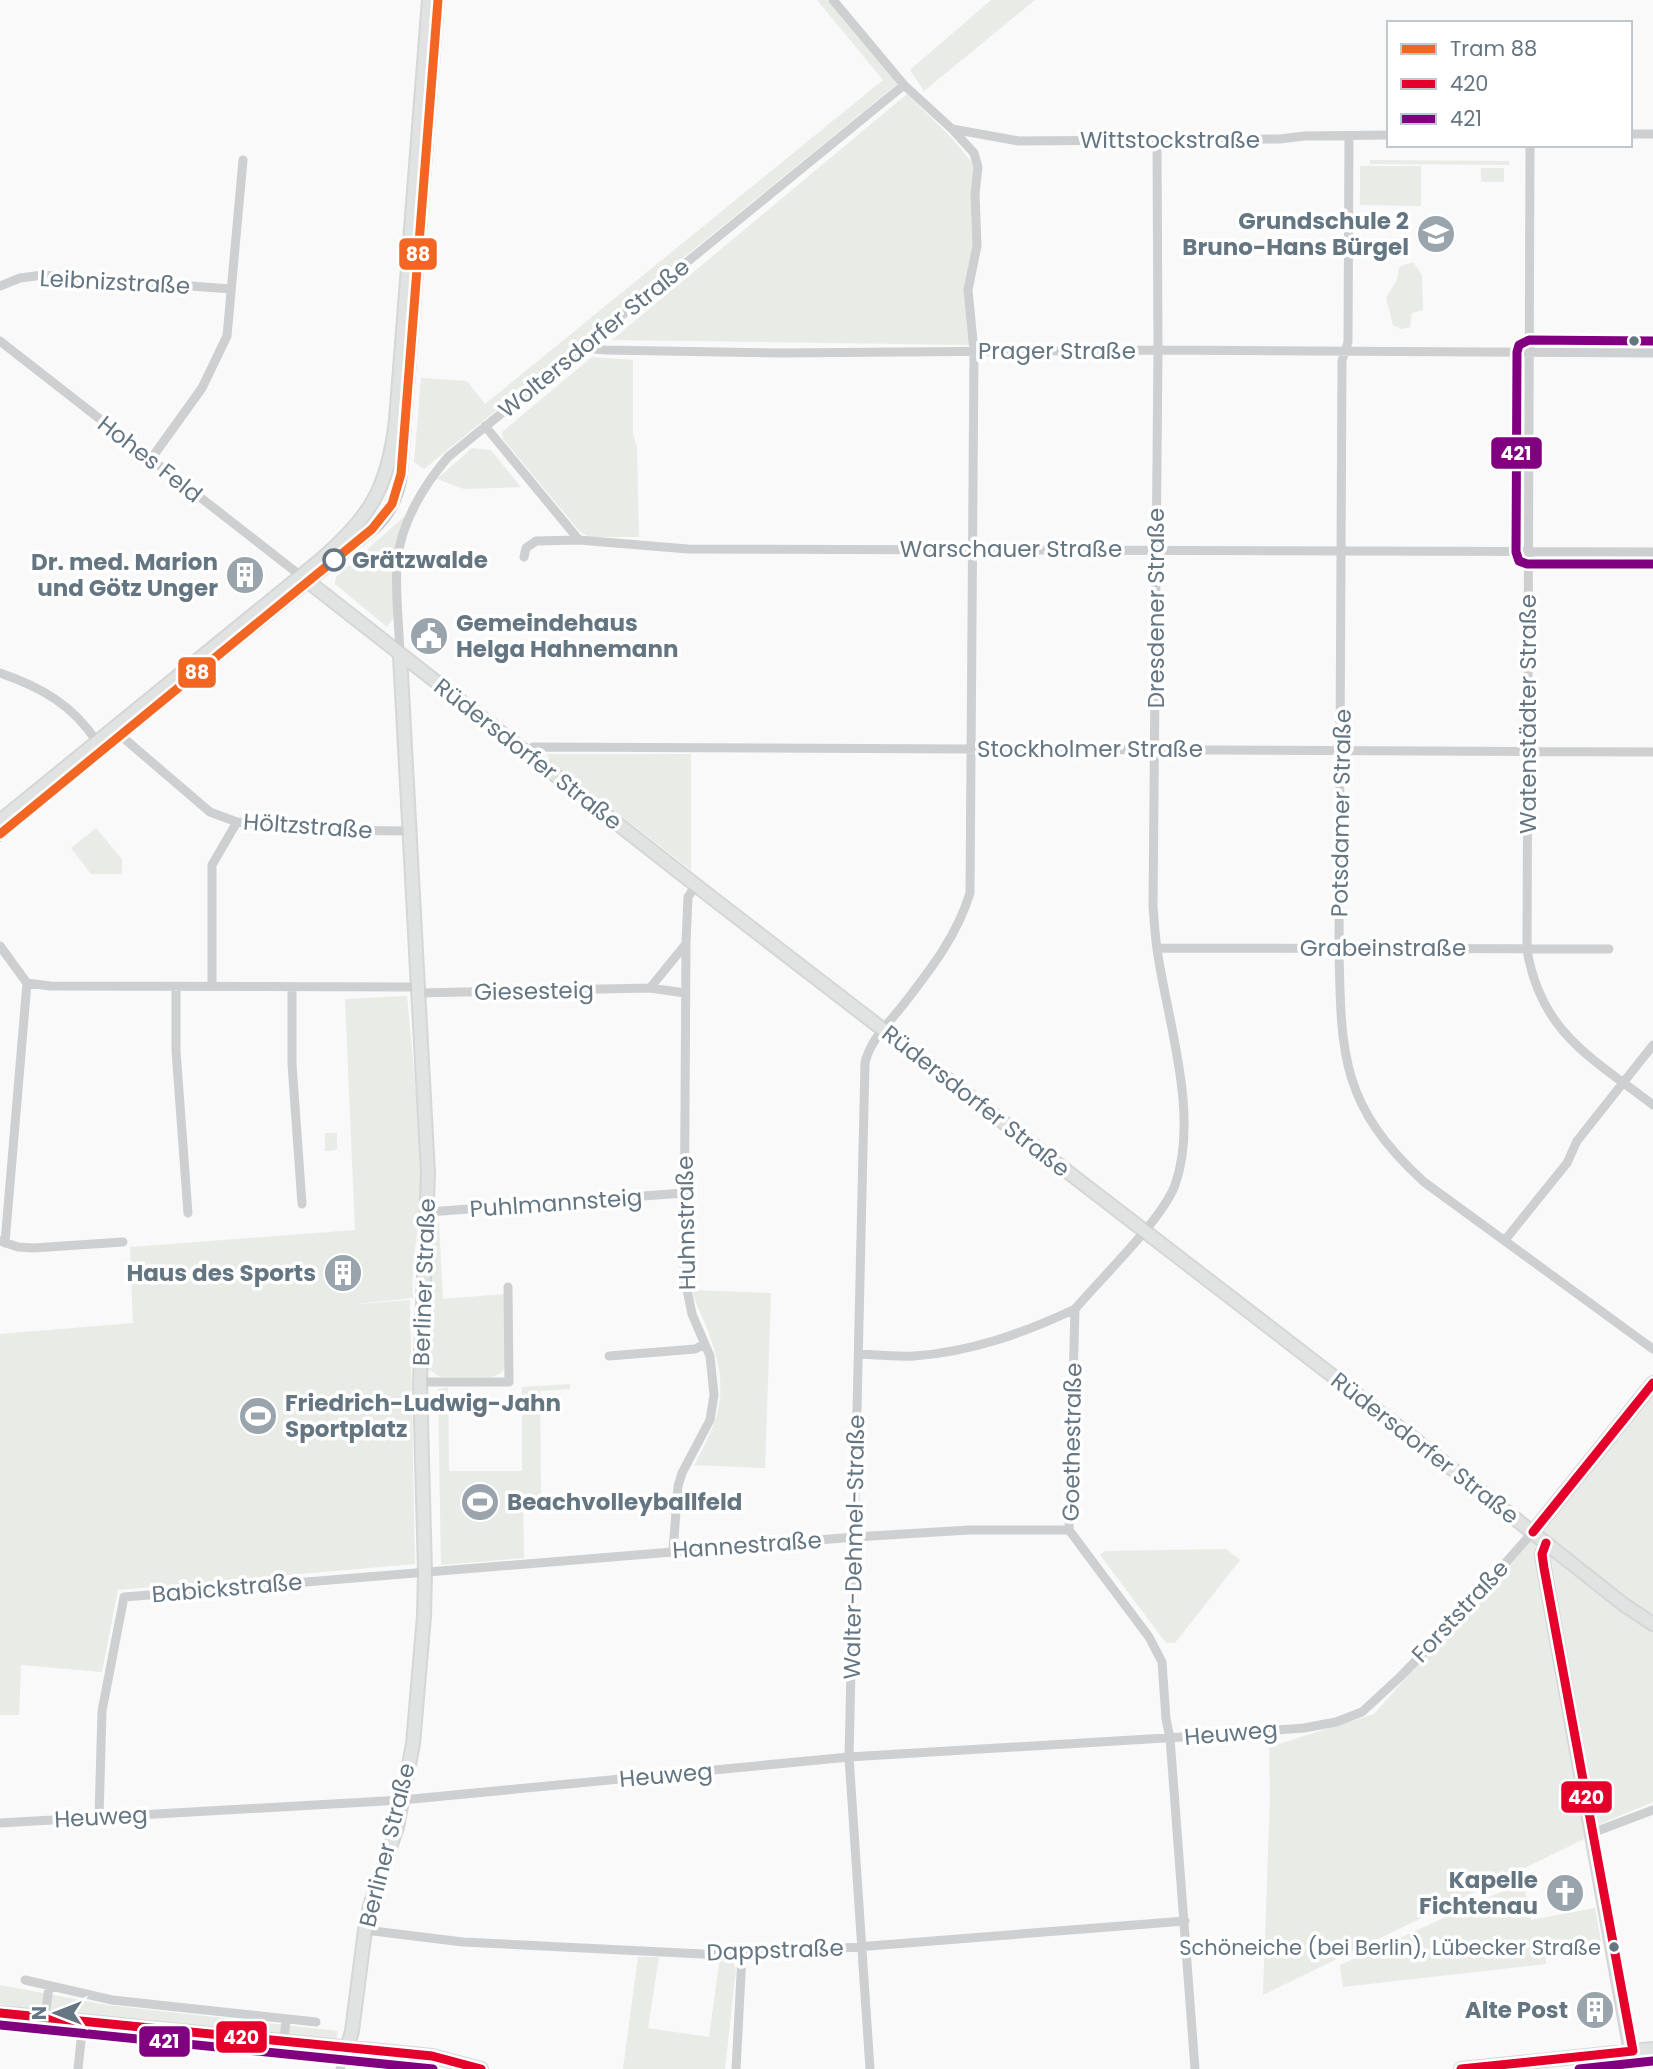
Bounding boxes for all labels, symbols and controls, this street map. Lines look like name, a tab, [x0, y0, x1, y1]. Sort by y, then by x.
legend	[1387, 21, 1632, 147]
text: Tram 88	[1450, 34, 1537, 63]
text: 420	[1450, 69, 1488, 98]
text: 421	[1450, 104, 1482, 133]
street label: Wittstockstraße	[1080, 124, 1260, 156]
place label: Grundschule 2 Bruno-Hans Bürgel	[1182, 205, 1409, 263]
school or university icon: Grundschule 2 Bruno-Hans Bürgel	[1415, 213, 1457, 255]
line badge: 88	[398, 237, 438, 271]
text: 88	[406, 241, 430, 268]
street label: Woltersdorfer Straße	[492, 251, 696, 425]
street label: Leibnizstraße	[39, 262, 191, 302]
unlabelled marker	[1627, 334, 1641, 348]
street label: Prager Straße	[978, 335, 1136, 367]
street label: Hohes Feld	[91, 408, 209, 510]
line badge: 421	[1490, 436, 1543, 470]
text: 421	[1501, 440, 1531, 467]
street label: Dresdener Straße	[1140, 508, 1172, 708]
street label: Warschauer Straße	[900, 533, 1122, 565]
place label: Grätzwalde	[352, 544, 488, 576]
place label: Dr. med. Marion und Götz Unger	[31, 546, 218, 604]
marker: Grätzwalde	[323, 549, 345, 571]
building icon: Dr. med. Marion und Götz Unger	[224, 554, 266, 596]
street label: Watenstädter Straße	[1512, 594, 1544, 834]
place label: Gemeindehaus Helga Hahnemann	[456, 607, 678, 665]
public building icon: Gemeindehaus Helga Hahnemann	[408, 615, 450, 657]
line badge: 88	[177, 656, 217, 689]
text: 88	[185, 659, 209, 686]
street label: Rüdersdorfer Straße	[427, 670, 629, 838]
street label: Potsdamer Straße	[1323, 709, 1359, 917]
street label: Stockholmer Straße	[977, 733, 1203, 765]
street label: Höltzstraße	[242, 806, 374, 846]
street label: Grabeinstraße	[1300, 932, 1466, 964]
street label: Giesesteig	[474, 974, 594, 1008]
street label: Rüdersdorfer Straße	[875, 1017, 1077, 1185]
street label: Huhnstraße	[669, 1155, 703, 1291]
street label: Puhlmannsteig	[469, 1181, 643, 1225]
street label: Berliner Straße	[405, 1198, 443, 1366]
building icon: Haus des Sports	[322, 1252, 364, 1294]
place label: Haus des Sports	[126, 1257, 316, 1289]
street label: Goethestraße	[1055, 1362, 1089, 1522]
street label: Rüdersdorfer Straße	[1324, 1364, 1526, 1532]
place label: Friedrich-Ludwig-Jahn Sportplatz	[285, 1387, 561, 1445]
sports icon: Friedrich-Ludwig-Jahn Sportplatz	[237, 1395, 279, 1437]
street label: Walter-Dehmel-Straße	[836, 1414, 872, 1680]
sports icon: Beachvolleyballfeld	[459, 1481, 501, 1523]
place label: Beachvolleyballfeld	[507, 1486, 742, 1518]
street label: Hannestraße	[671, 1524, 823, 1566]
street label: Forststraße	[1404, 1553, 1516, 1669]
street label: Babickstraße	[150, 1565, 304, 1611]
street label: Heuweg	[1183, 1713, 1279, 1753]
street label: Heuweg	[618, 1755, 714, 1795]
street label: Berliner Straße	[351, 1760, 423, 1930]
line badge: 420	[1560, 1780, 1613, 1814]
text: 420	[1568, 1784, 1604, 1811]
street label: Heuweg	[53, 1799, 149, 1835]
place label: Kapelle Fichtenau	[1419, 1864, 1538, 1922]
church icon: Kapelle Fichtenau	[1544, 1872, 1586, 1914]
street label: Dappstraße	[706, 1932, 844, 1968]
place label: Schöneiche (bei Berlin), Lübecker Straße	[1179, 1933, 1601, 1962]
marker: Schöneiche (bei Berlin), Lübecker Straße	[1607, 1940, 1621, 1954]
north arrow	[21, 1978, 91, 2048]
building icon: Alte Post	[1574, 1989, 1616, 2031]
place label: Alte Post	[1465, 1994, 1568, 2026]
text: N	[26, 2006, 53, 2020]
line badge: 420	[215, 2020, 268, 2054]
text: 420	[223, 2024, 259, 2051]
line badge: 421	[138, 2025, 191, 2058]
text: 421	[149, 2028, 179, 2055]

